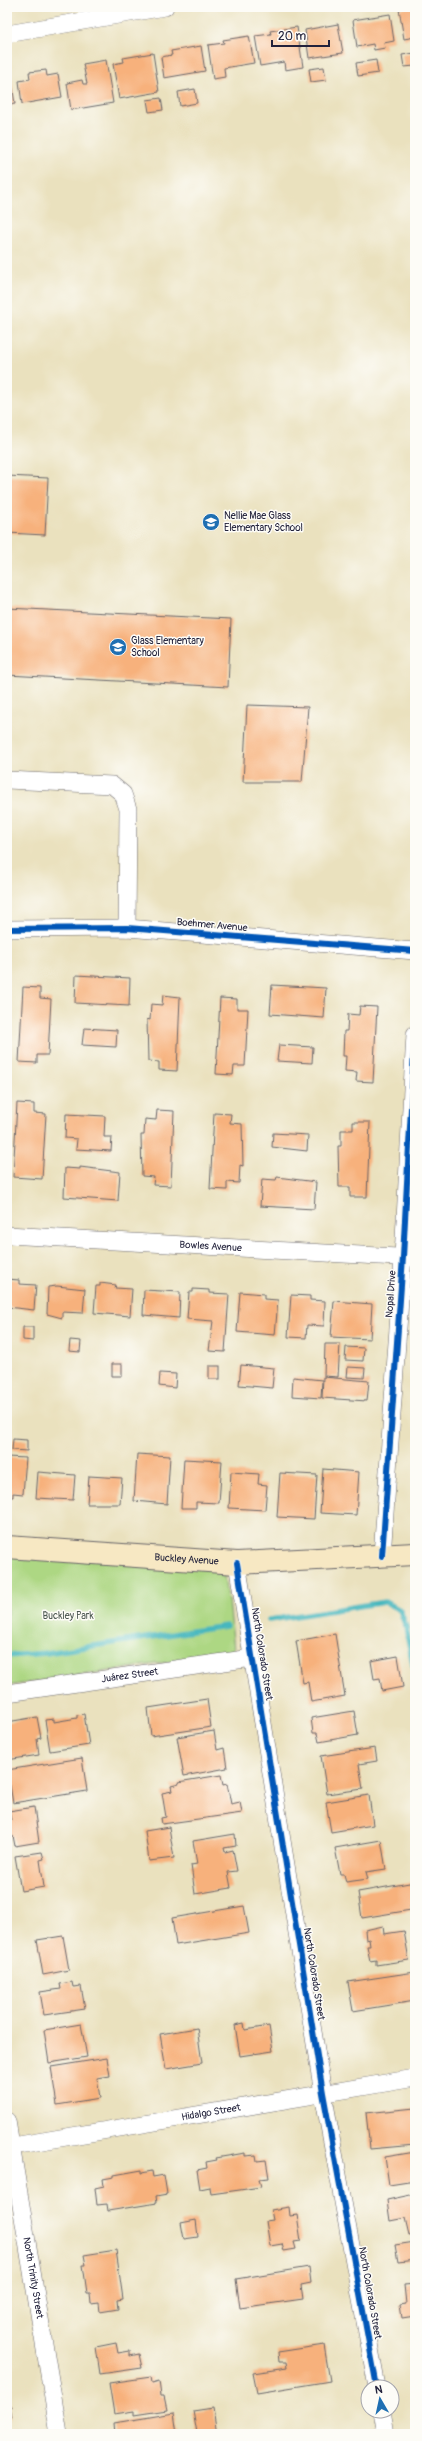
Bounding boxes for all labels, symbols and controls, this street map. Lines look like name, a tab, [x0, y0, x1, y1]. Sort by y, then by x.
scale bar	[272, 22, 329, 48]
text: 20 m	[278, 29, 307, 44]
place label: Nellie Mae Glass Elementary School	[224, 510, 303, 534]
school or university icon: Nellie Mae Glass Elementary School	[201, 512, 221, 532]
place label: Glass Elementary School	[131, 635, 204, 659]
school or university icon: Glass Elementary School	[108, 637, 128, 657]
street label: Boehmer Avenue	[176, 916, 248, 934]
street label: Bowles Avenue	[179, 1239, 242, 1254]
street label: Nopal Drive	[383, 1270, 399, 1318]
street label: Buckley Avenue	[154, 1551, 219, 1568]
street label: North Colorado Street	[249, 1607, 275, 1702]
park label: Buckley Park	[42, 1610, 94, 1622]
street label: Juárez Street	[101, 1665, 160, 1685]
street label: North Colorado Street	[301, 1927, 327, 2022]
street label: Hidalgo Street	[181, 2101, 243, 2123]
street label: North Trinity Street	[20, 2236, 46, 2320]
street label: North Colorado Street	[356, 2246, 384, 2341]
north arrow	[360, 2379, 400, 2419]
text: N	[374, 2383, 384, 2397]

